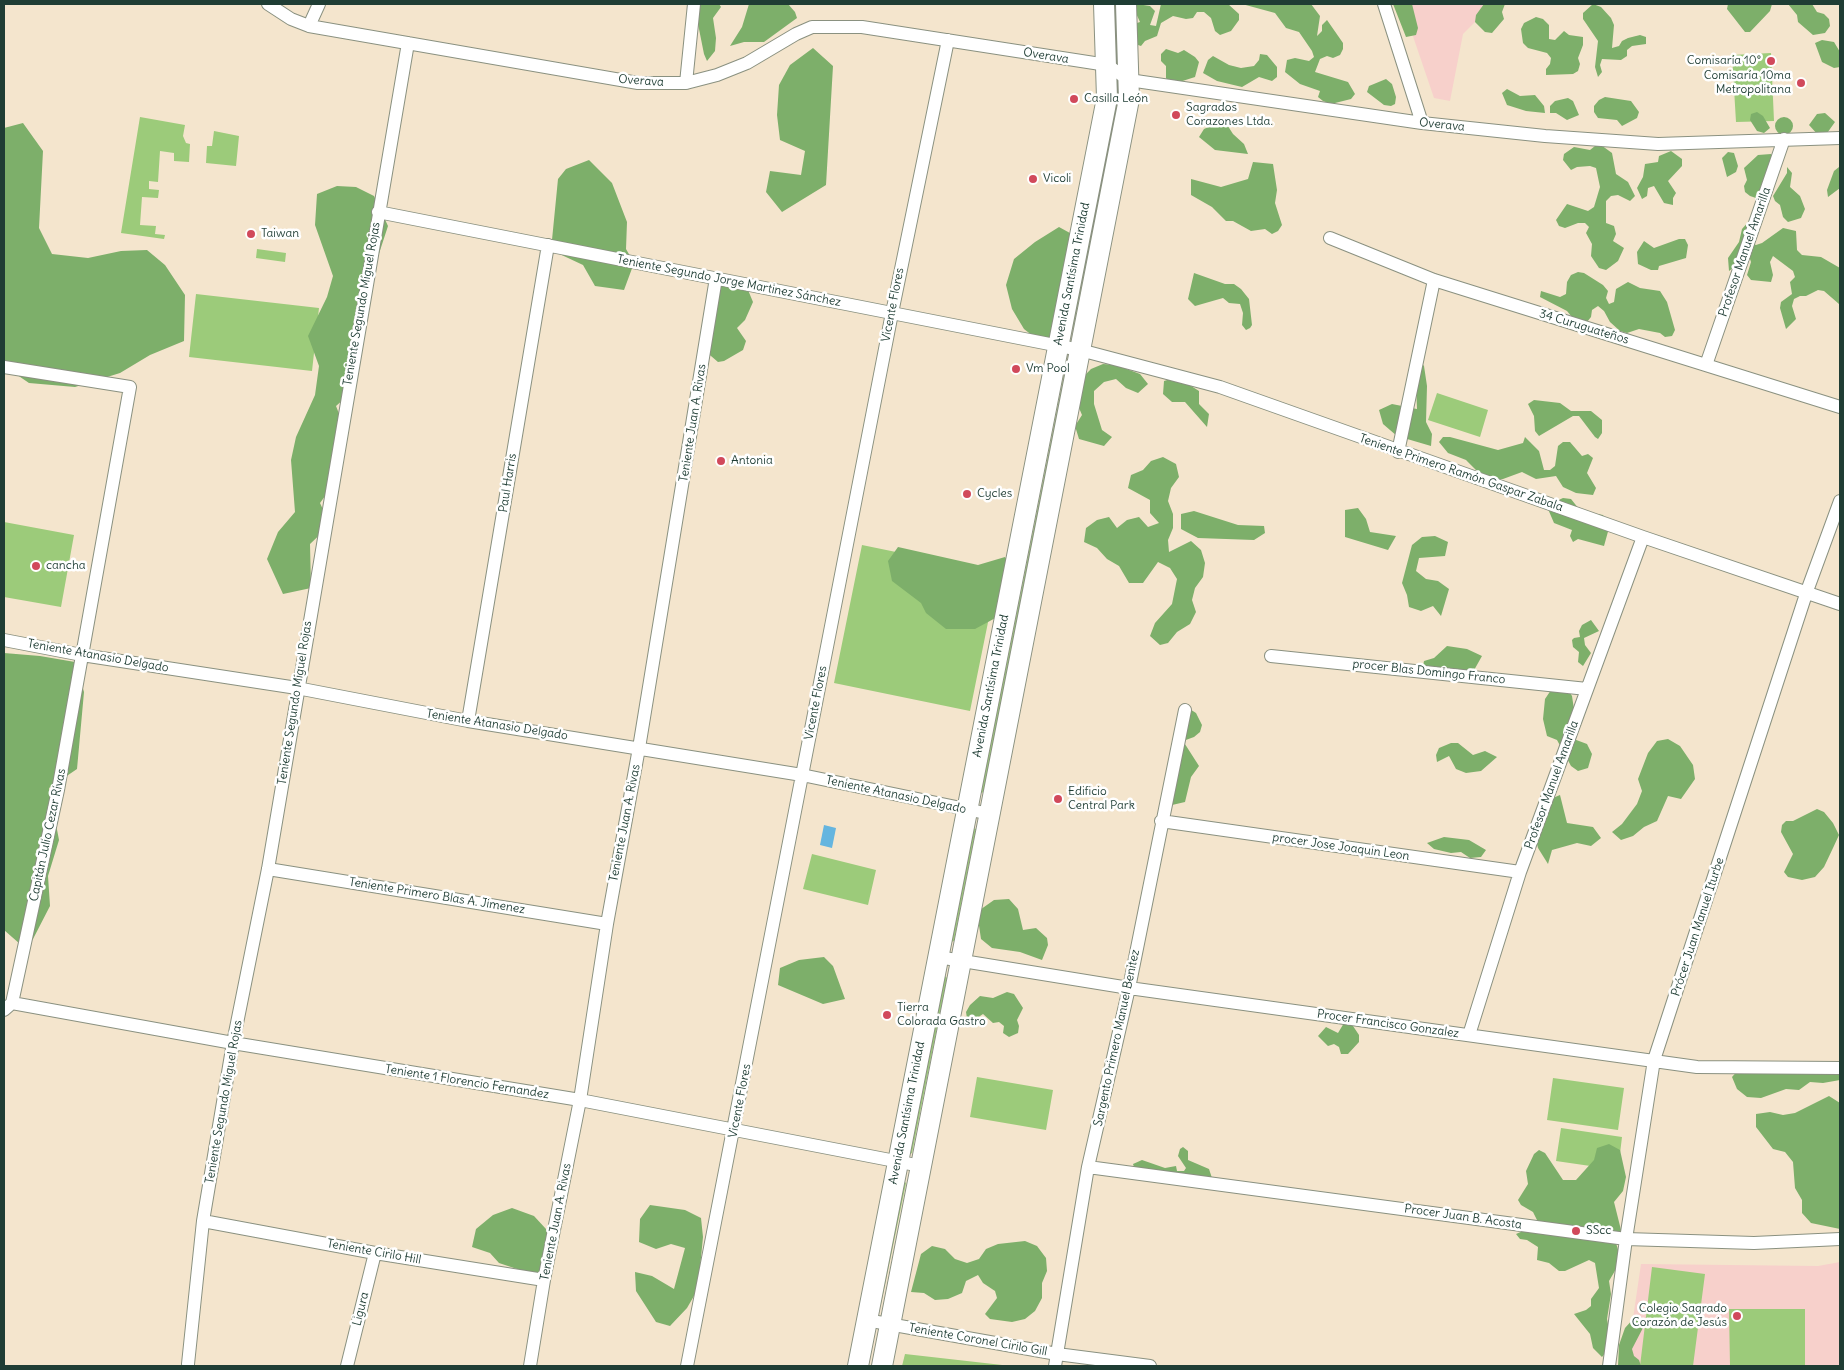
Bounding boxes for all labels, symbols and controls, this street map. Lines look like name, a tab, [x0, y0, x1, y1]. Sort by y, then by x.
street label: Overava	[1022, 45, 1070, 67]
place label: Comisaría 10º	[1687, 54, 1761, 68]
marker: Comisaría 10º	[1765, 55, 1777, 67]
place label: Comisaría 10ma Metropolitana	[1704, 69, 1791, 97]
street label: Overava	[618, 72, 664, 90]
marker: Comisaría 10ma Metropolitana	[1795, 77, 1807, 89]
place label: Casilla León	[1084, 92, 1148, 106]
marker: Casilla León	[1068, 93, 1080, 105]
place label: Sagrados Corazones Ltda.	[1186, 101, 1273, 129]
marker: Sagrados Corazones Ltda.	[1170, 109, 1182, 121]
street label: Overava	[1418, 115, 1466, 135]
place label: Vicoli	[1043, 172, 1071, 186]
marker: Vicoli	[1027, 173, 1039, 185]
street label: Profesor Manuel Amarilla	[1716, 185, 1774, 319]
street label: Avenida Santísima Trinidad	[1051, 201, 1093, 347]
street label: Teniente Segundo Miguel Rojas	[341, 221, 383, 387]
place label: Taiwan	[261, 227, 299, 241]
marker: Taiwan	[245, 228, 257, 240]
street label: Teniente Segundo Jorge Martinez Sánchez	[616, 252, 842, 310]
street label: Vicente Flores	[879, 267, 907, 343]
street label: 34 Curuguateños	[1537, 306, 1631, 348]
place label: Vm Pool	[1026, 362, 1070, 376]
street label: Teniente Juan A. Rivas	[677, 363, 709, 483]
marker: Vm Pool	[1010, 363, 1022, 375]
street label: Teniente Primero Ramón Gaspar Zabala	[1357, 431, 1565, 515]
street label: Paul Harris	[496, 452, 520, 514]
place label: Antonia	[731, 454, 773, 468]
marker: Antonia	[715, 455, 727, 467]
place label: Cycles	[977, 487, 1012, 501]
marker: Cycles	[961, 488, 973, 500]
place label: cancha	[46, 559, 86, 573]
marker: cancha	[30, 560, 42, 572]
street label: Avenida Santísima Trinidad	[970, 613, 1012, 759]
street label: Teniente Segundo Miguel Rojas	[275, 620, 315, 786]
street label: Teniente Atanasio Delgado	[26, 636, 170, 676]
street label: procer Blas Domingo Franco	[1352, 657, 1506, 687]
street label: Vicente Flores	[802, 665, 830, 741]
street label: Teniente Atanasio Delgado	[425, 707, 569, 743]
street label: Profesor Manuel Amarilla	[1522, 719, 1582, 851]
street label: Teniente Juan A. Rivas	[607, 763, 643, 883]
street label: Capitán Julio Cezar Rivas	[27, 767, 69, 903]
street label: Teniente Atanasio Delgado	[825, 773, 967, 817]
place label: Edificio Central Park	[1068, 785, 1135, 813]
marker: Edificio Central Park	[1052, 793, 1064, 805]
street label: procer Jose Joaquin Leon	[1272, 830, 1410, 864]
street label: Prócer Juan Manuel Iturbe	[1669, 856, 1727, 998]
street label: Teniente Primero Blas A. Jimenez	[348, 875, 526, 917]
street label: Sargento Primero Manuel Benitez	[1091, 948, 1143, 1128]
place label: Tierra Colorada Gastro	[897, 1001, 986, 1029]
street label: Procer Francisco Gonzalez	[1316, 1007, 1460, 1041]
marker: Tierra Colorada Gastro	[881, 1009, 893, 1021]
street label: Teniente Segundo Miguel Rojas	[203, 1019, 245, 1185]
street label: Avenida Santísima Trinidad	[886, 1040, 928, 1186]
street label: Teniente 1 Florencio Fernandez	[384, 1062, 550, 1102]
street label: Vicente Flores	[726, 1063, 754, 1139]
street label: Teniente Juan A. Rivas	[538, 1162, 574, 1282]
street label: Procer Juan B. Acosta	[1403, 1202, 1523, 1232]
place label: SScc	[1586, 1224, 1611, 1238]
marker: SScc	[1570, 1225, 1582, 1237]
street label: Teniente Cirilo Hill	[326, 1237, 422, 1267]
street label: Ligura	[350, 1291, 372, 1327]
place label: Colegio Sagrado Corazón de Jesús	[1632, 1302, 1727, 1330]
marker: Colegio Sagrado Corazón de Jesús	[1731, 1310, 1743, 1322]
street label: Teniente Coronel Cirilo Gill	[908, 1321, 1048, 1359]

